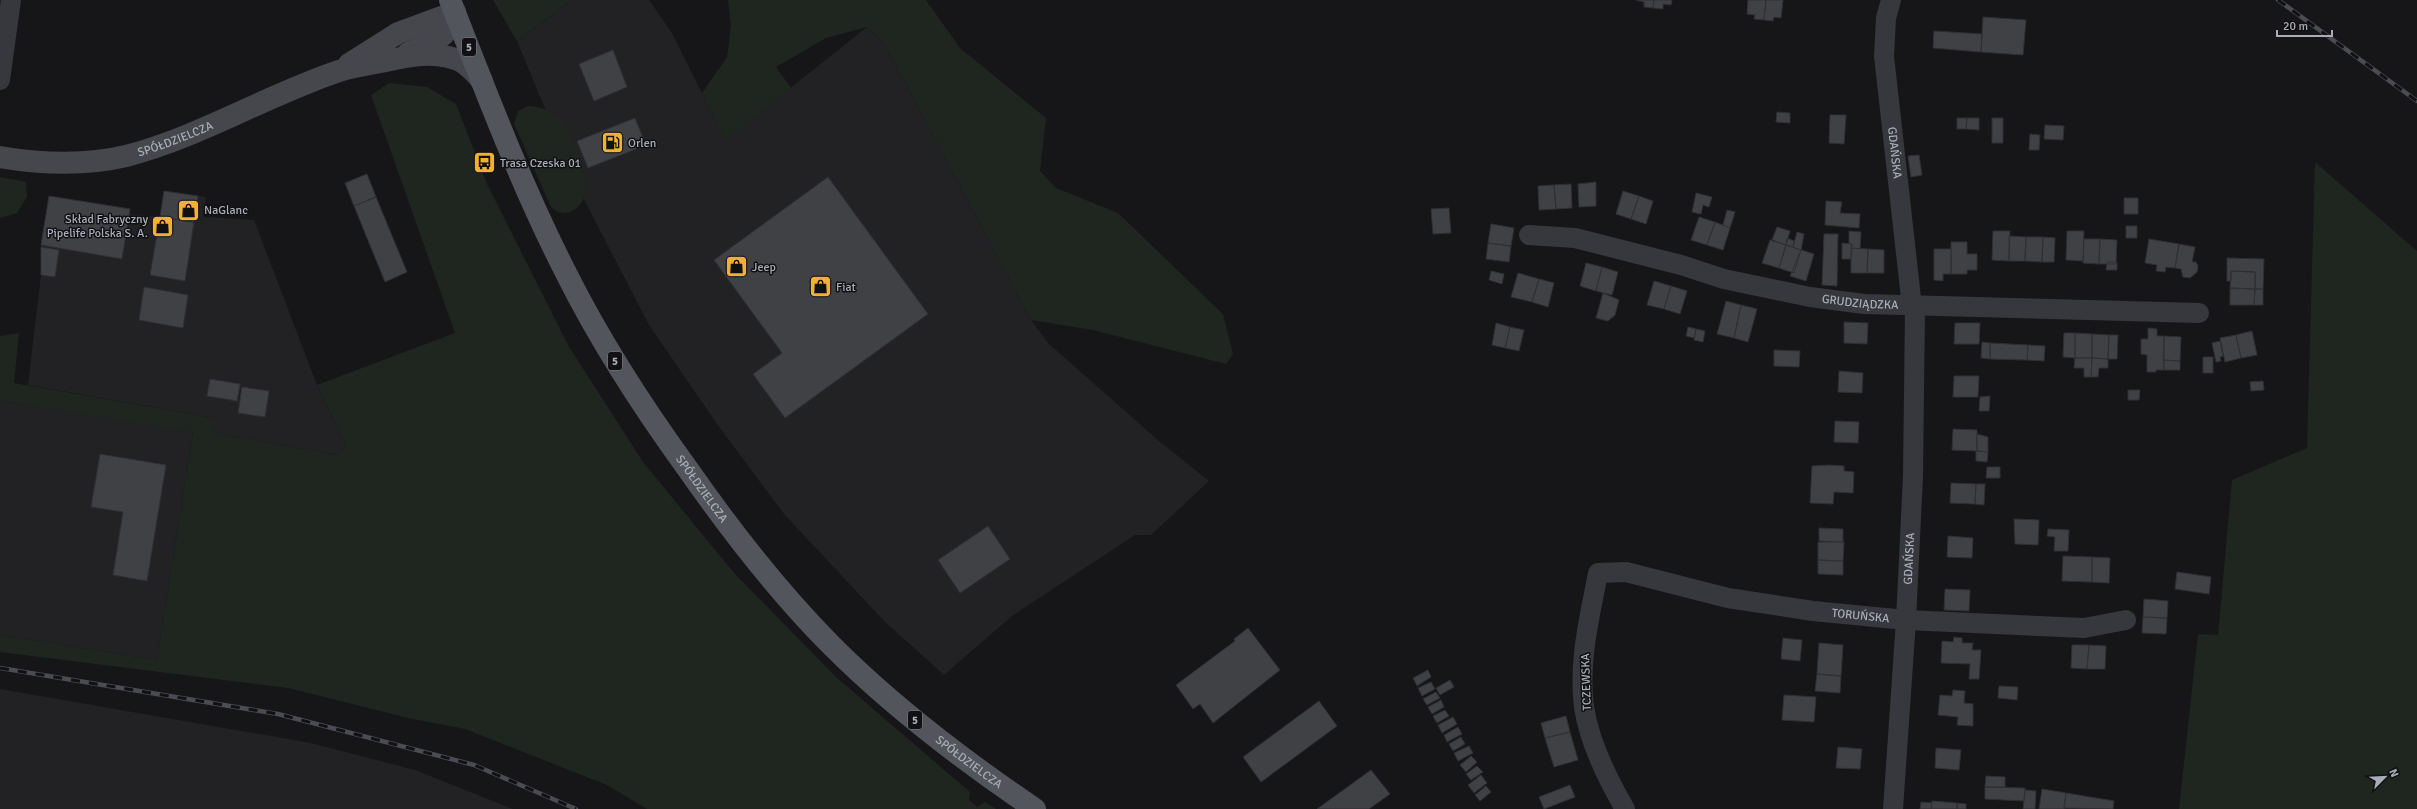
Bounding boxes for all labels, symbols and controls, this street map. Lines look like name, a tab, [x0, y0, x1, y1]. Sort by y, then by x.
scale bar	[2277, 12, 2332, 38]
text: 20 m	[2283, 19, 2308, 34]
road number: 5	[462, 38, 476, 56]
street label: SPÓŁDZIELCZA	[136, 118, 216, 160]
street label: GDAŃSKA	[1884, 126, 1905, 180]
fuel station icon: Orlen	[599, 130, 625, 156]
place label: Orlen	[628, 136, 656, 151]
bus stop icon: Trasa Czeska 01	[472, 150, 498, 176]
place label: Trasa Czeska 01	[500, 156, 581, 171]
shop icon: NaGlanc	[176, 197, 202, 223]
place label: NaGlanc	[204, 203, 248, 218]
place label: Skład Fabryczny Pipelife Polska S. A.	[47, 212, 148, 241]
shop icon: Skład Fabryczny Pipelife Polska S. A.	[150, 213, 176, 239]
shop icon: Jeep	[724, 254, 750, 280]
place label: Jeep	[752, 260, 776, 275]
shop icon: Fiat	[808, 274, 834, 300]
place label: Fiat	[836, 280, 856, 295]
street label: GRUDZIĄDZKA	[1821, 292, 1899, 313]
road number: 5	[608, 352, 622, 370]
street label: SPÓŁDZIELCZA	[672, 452, 731, 526]
street label: GDAŃSKA	[1901, 532, 1918, 585]
street label: TORUŃSKA	[1831, 606, 1891, 626]
street label: TCZEWSKA	[1578, 652, 1595, 711]
road number: 5	[908, 711, 922, 729]
street label: SPÓŁDZIELCZA	[932, 733, 1006, 793]
north arrow	[2365, 757, 2405, 797]
text: N	[2386, 767, 2401, 779]

